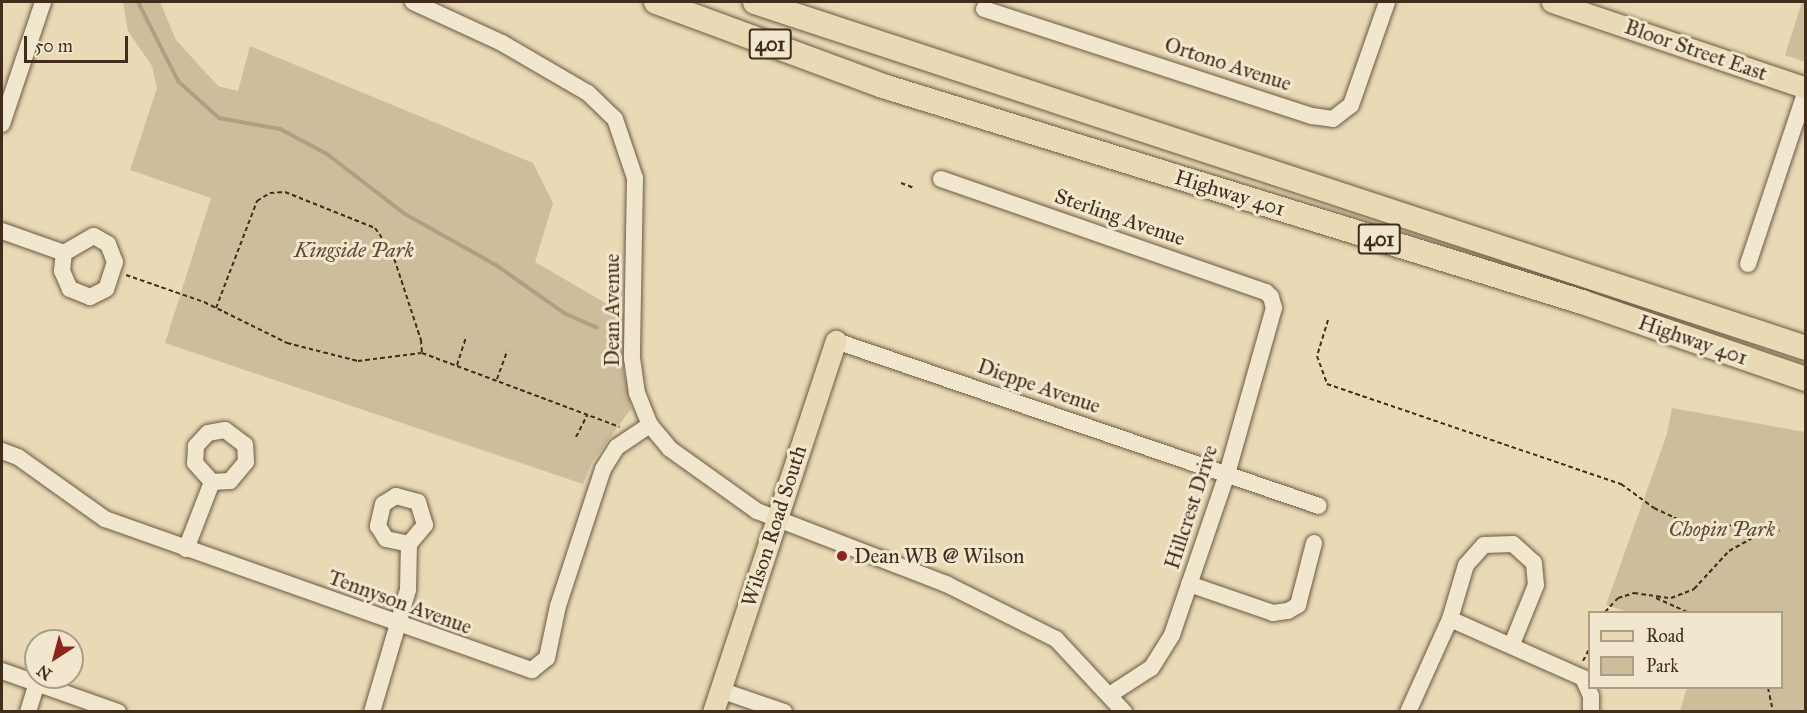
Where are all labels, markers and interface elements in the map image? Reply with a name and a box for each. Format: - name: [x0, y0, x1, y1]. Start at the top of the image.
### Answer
- street label: Bloor Street East: [1621, 14, 1771, 86]
- scale bar: [27, 24, 130, 62]
- road number: 401: [748, 27, 792, 61]
- street label: Ortono Avenue: [1161, 32, 1295, 96]
- text: 50 m: [35, 35, 73, 57]
- street label: Highway 401: [1172, 164, 1288, 222]
- street label: Sterling Avenue: [1052, 183, 1188, 251]
- road number: 401: [1356, 222, 1402, 256]
- park label: Kingside Park: [294, 237, 414, 263]
- street label: Dean Avenue: [599, 253, 625, 367]
- street label: Highway 401: [1635, 310, 1751, 370]
- street label: Dieppe Avenue: [974, 353, 1104, 419]
- street label: Wilson Road South: [736, 442, 812, 610]
- street label: Hillcrest Drive: [1159, 442, 1223, 572]
- park label: Chopin Park: [1669, 516, 1775, 542]
- place label: Dean WB @ Wilson: [854, 543, 1024, 569]
- marker: Dean WB @ Wilson: [835, 549, 849, 563]
- street label: Tennyson Avenue: [325, 564, 475, 640]
- legend: [1588, 611, 1783, 689]
- text: Road: [1646, 625, 1684, 647]
- north arrow: [24, 629, 84, 689]
- text: Park: [1646, 655, 1679, 677]
- text: N: [33, 661, 55, 684]

